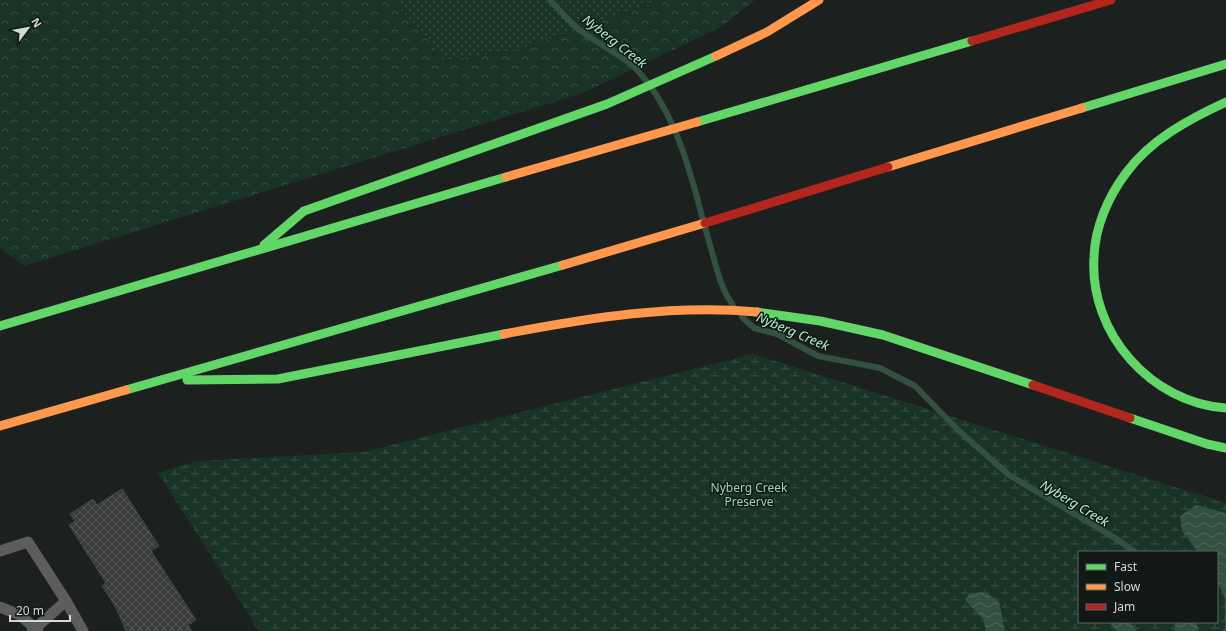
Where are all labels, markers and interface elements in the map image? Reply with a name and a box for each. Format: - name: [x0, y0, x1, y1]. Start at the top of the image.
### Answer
- north arrow: [8, 8, 48, 48]
- water label: Nyberg Creek: [579, 10, 651, 72]
- text: N: [28, 15, 46, 30]
- water label: Nyberg Creek: [754, 308, 833, 355]
- water label: Nyberg Creek: [1037, 475, 1113, 531]
- park label: Nyberg Creek Preserve: [711, 479, 788, 510]
- legend: [1078, 551, 1218, 623]
- text: Fast: [1114, 558, 1138, 575]
- text: Slow: [1114, 578, 1141, 595]
- scale bar: [10, 597, 70, 623]
- text: Jam: [1113, 598, 1135, 615]
- text: 20 m: [16, 602, 44, 619]

